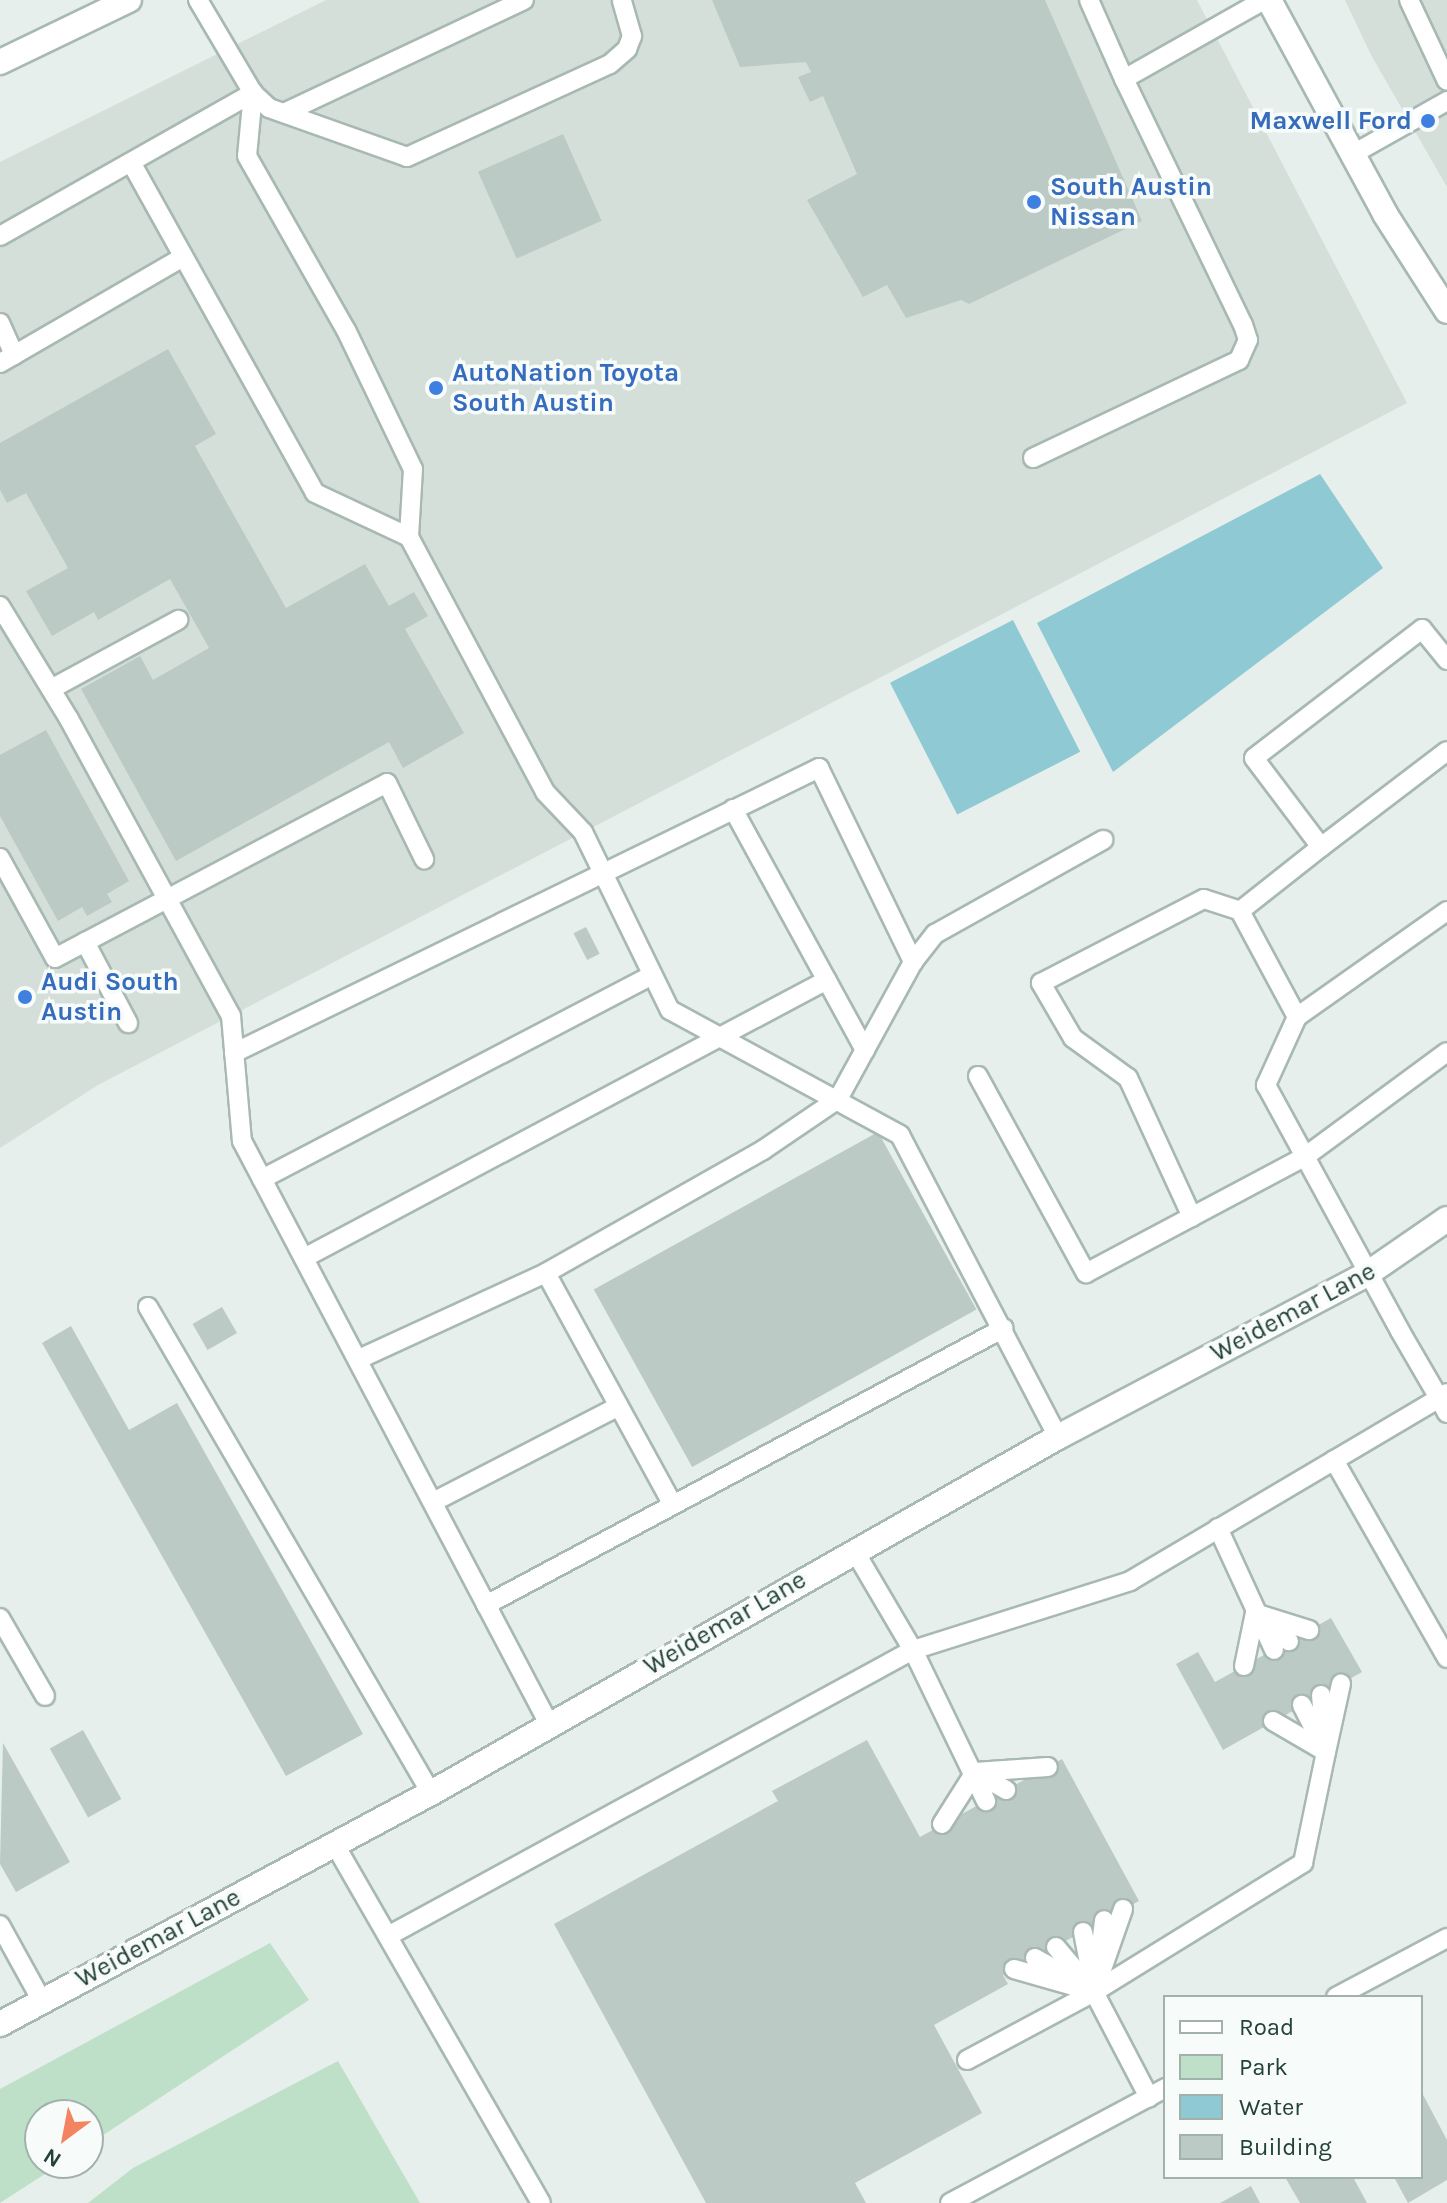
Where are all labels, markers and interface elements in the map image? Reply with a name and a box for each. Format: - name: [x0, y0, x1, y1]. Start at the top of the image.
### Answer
- place label: Maxwell Ford: [1249, 105, 1412, 137]
- marker: Maxwell Ford: [1419, 112, 1437, 130]
- place label: South Austin Nissan: [1050, 171, 1212, 232]
- marker: South Austin Nissan: [1025, 193, 1043, 211]
- place label: AutoNation Toyota South Austin: [452, 357, 679, 418]
- marker: AutoNation Toyota South Austin: [427, 379, 445, 397]
- place label: Audi South Austin: [41, 966, 179, 1028]
- marker: Audi South Austin: [16, 988, 34, 1006]
- street label: Weidemar Lane: [1205, 1256, 1381, 1368]
- street label: Weidemar Lane: [638, 1564, 812, 1682]
- street label: Weidemar Lane: [70, 1882, 246, 1994]
- legend: [1163, 1995, 1423, 2179]
- text: Road: [1239, 2013, 1294, 2041]
- text: Park: [1239, 2053, 1288, 2081]
- text: Water: [1239, 2093, 1303, 2121]
- north arrow: [24, 2099, 104, 2179]
- text: Building: [1239, 2133, 1332, 2161]
- text: N: [39, 2142, 66, 2173]

